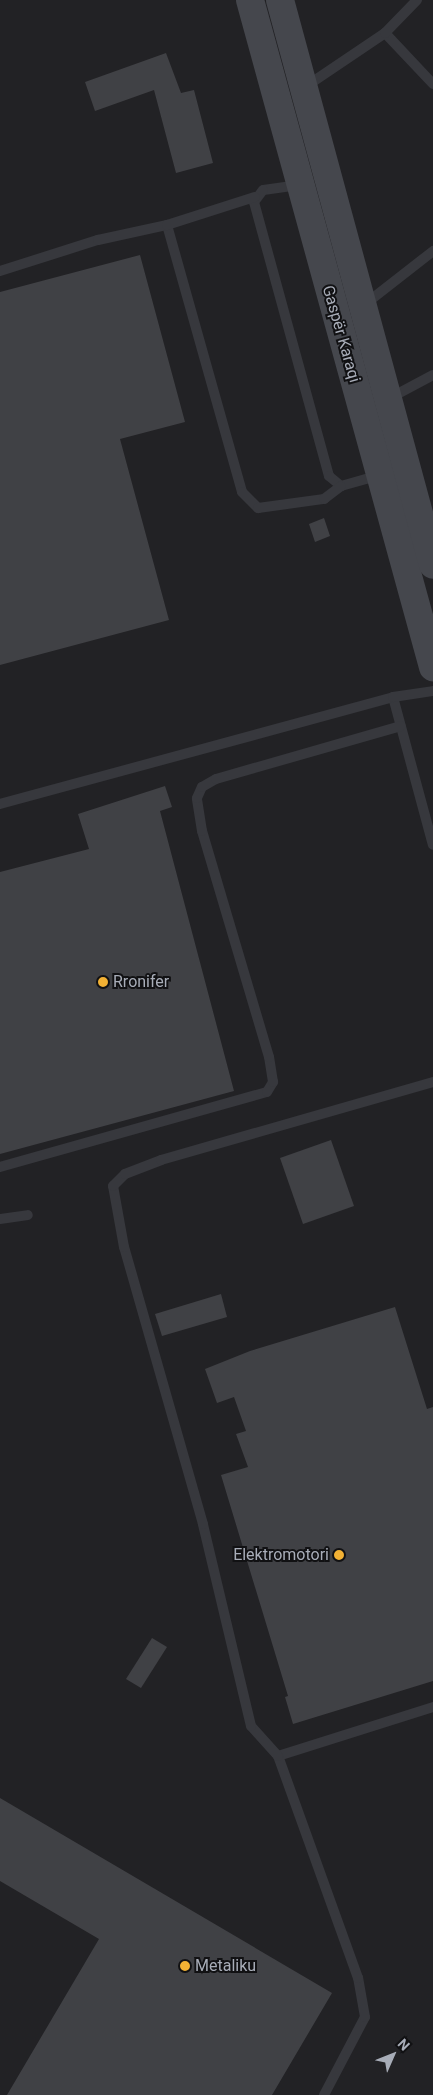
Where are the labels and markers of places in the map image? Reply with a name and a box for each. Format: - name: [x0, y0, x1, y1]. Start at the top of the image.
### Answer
- place label: Rronifer: [113, 972, 169, 992]
- marker: Rronifer: [97, 976, 109, 988]
- place label: Elektromotori: [233, 1545, 329, 1565]
- marker: Elektromotori: [333, 1549, 345, 1561]
- place label: Metaliku: [195, 1956, 256, 1976]
- marker: Metaliku: [179, 1960, 191, 1972]

